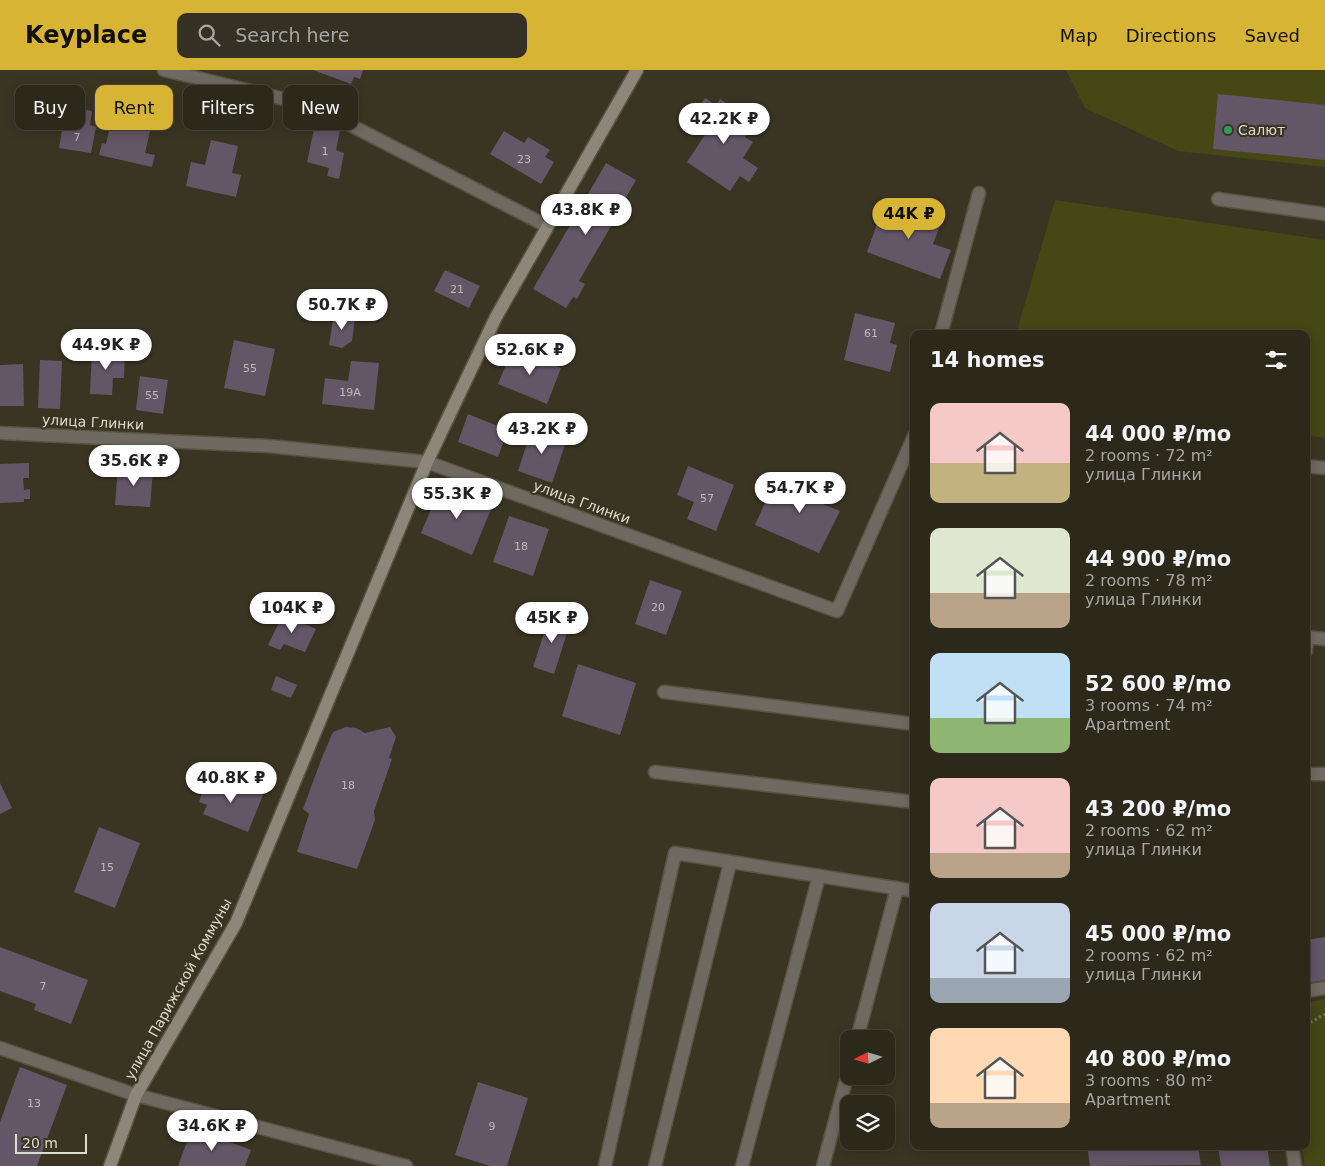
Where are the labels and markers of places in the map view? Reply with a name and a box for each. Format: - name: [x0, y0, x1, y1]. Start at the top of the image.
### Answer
- pin: 42.2K ₽: [678, 102, 770, 145]
- place label: Салют: [1238, 122, 1285, 138]
- marker: Салют: [1222, 124, 1234, 136]
- pin: 43.8K ₽: [540, 194, 632, 236]
- pin: 44K ₽: [874, 198, 944, 240]
- pin: 50.7K ₽: [296, 288, 388, 331]
- pin: 44.9K ₽: [60, 328, 152, 371]
- pin: 52.6K ₽: [484, 334, 576, 376]
- pin: 43.2K ₽: [496, 412, 588, 455]
- pin: 35.6K ₽: [88, 444, 180, 487]
- pin: 54.7K ₽: [754, 472, 846, 514]
- pin: 55.3K ₽: [411, 478, 503, 520]
- pin: 104K ₽: [251, 592, 333, 634]
- pin: 45K ₽: [517, 602, 587, 644]
- pin: 40.8K ₽: [185, 762, 277, 804]
- pin: 34.6K ₽: [166, 1110, 258, 1152]

